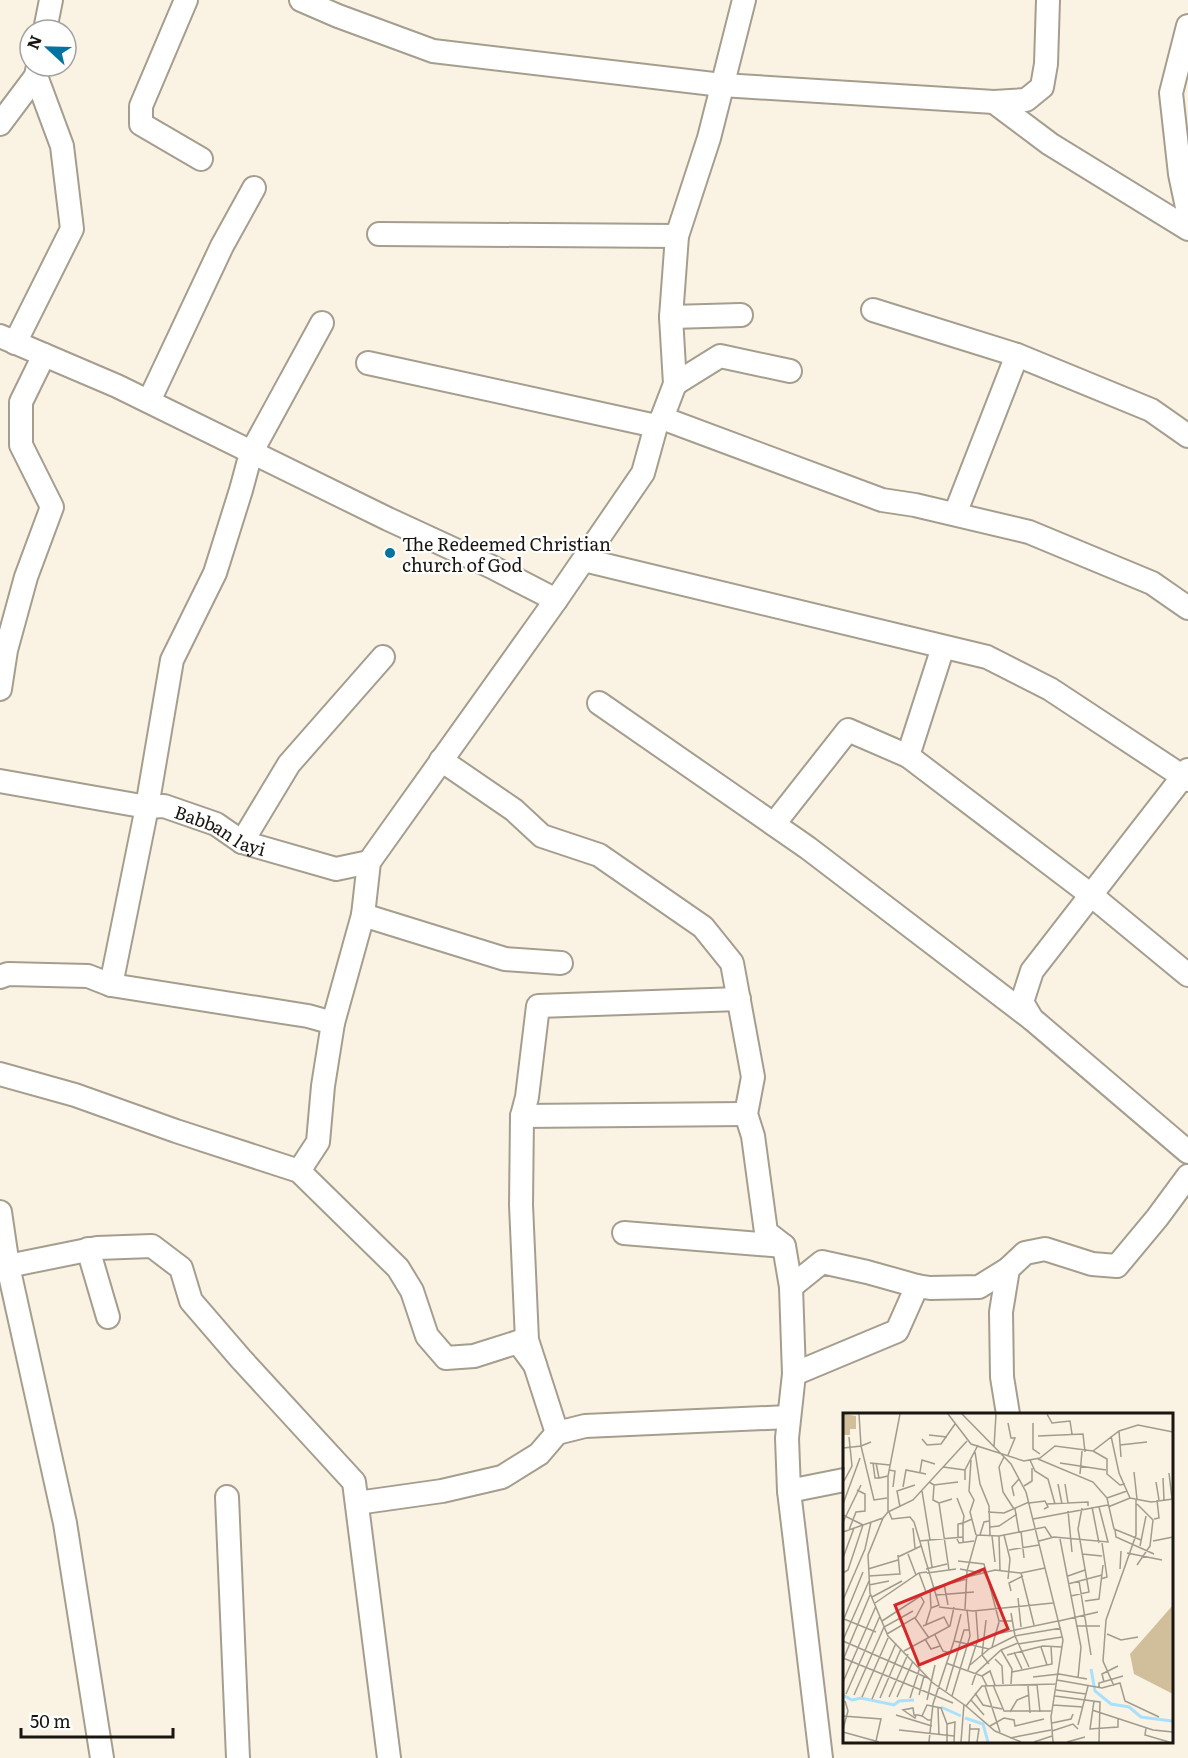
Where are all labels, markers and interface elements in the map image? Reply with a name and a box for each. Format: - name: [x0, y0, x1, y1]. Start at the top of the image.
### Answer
- north arrow: [18, 18, 78, 78]
- text: N: [20, 31, 47, 53]
- place label: The Redeemed Christian church of God: [402, 530, 611, 578]
- marker: The Redeemed Christian church of God: [383, 546, 397, 560]
- street label: Babban layi: [171, 797, 269, 862]
- inset map: [843, 1413, 1173, 1743]
- scale bar: [21, 1701, 172, 1739]
- text: 50 m: [30, 1707, 71, 1734]

